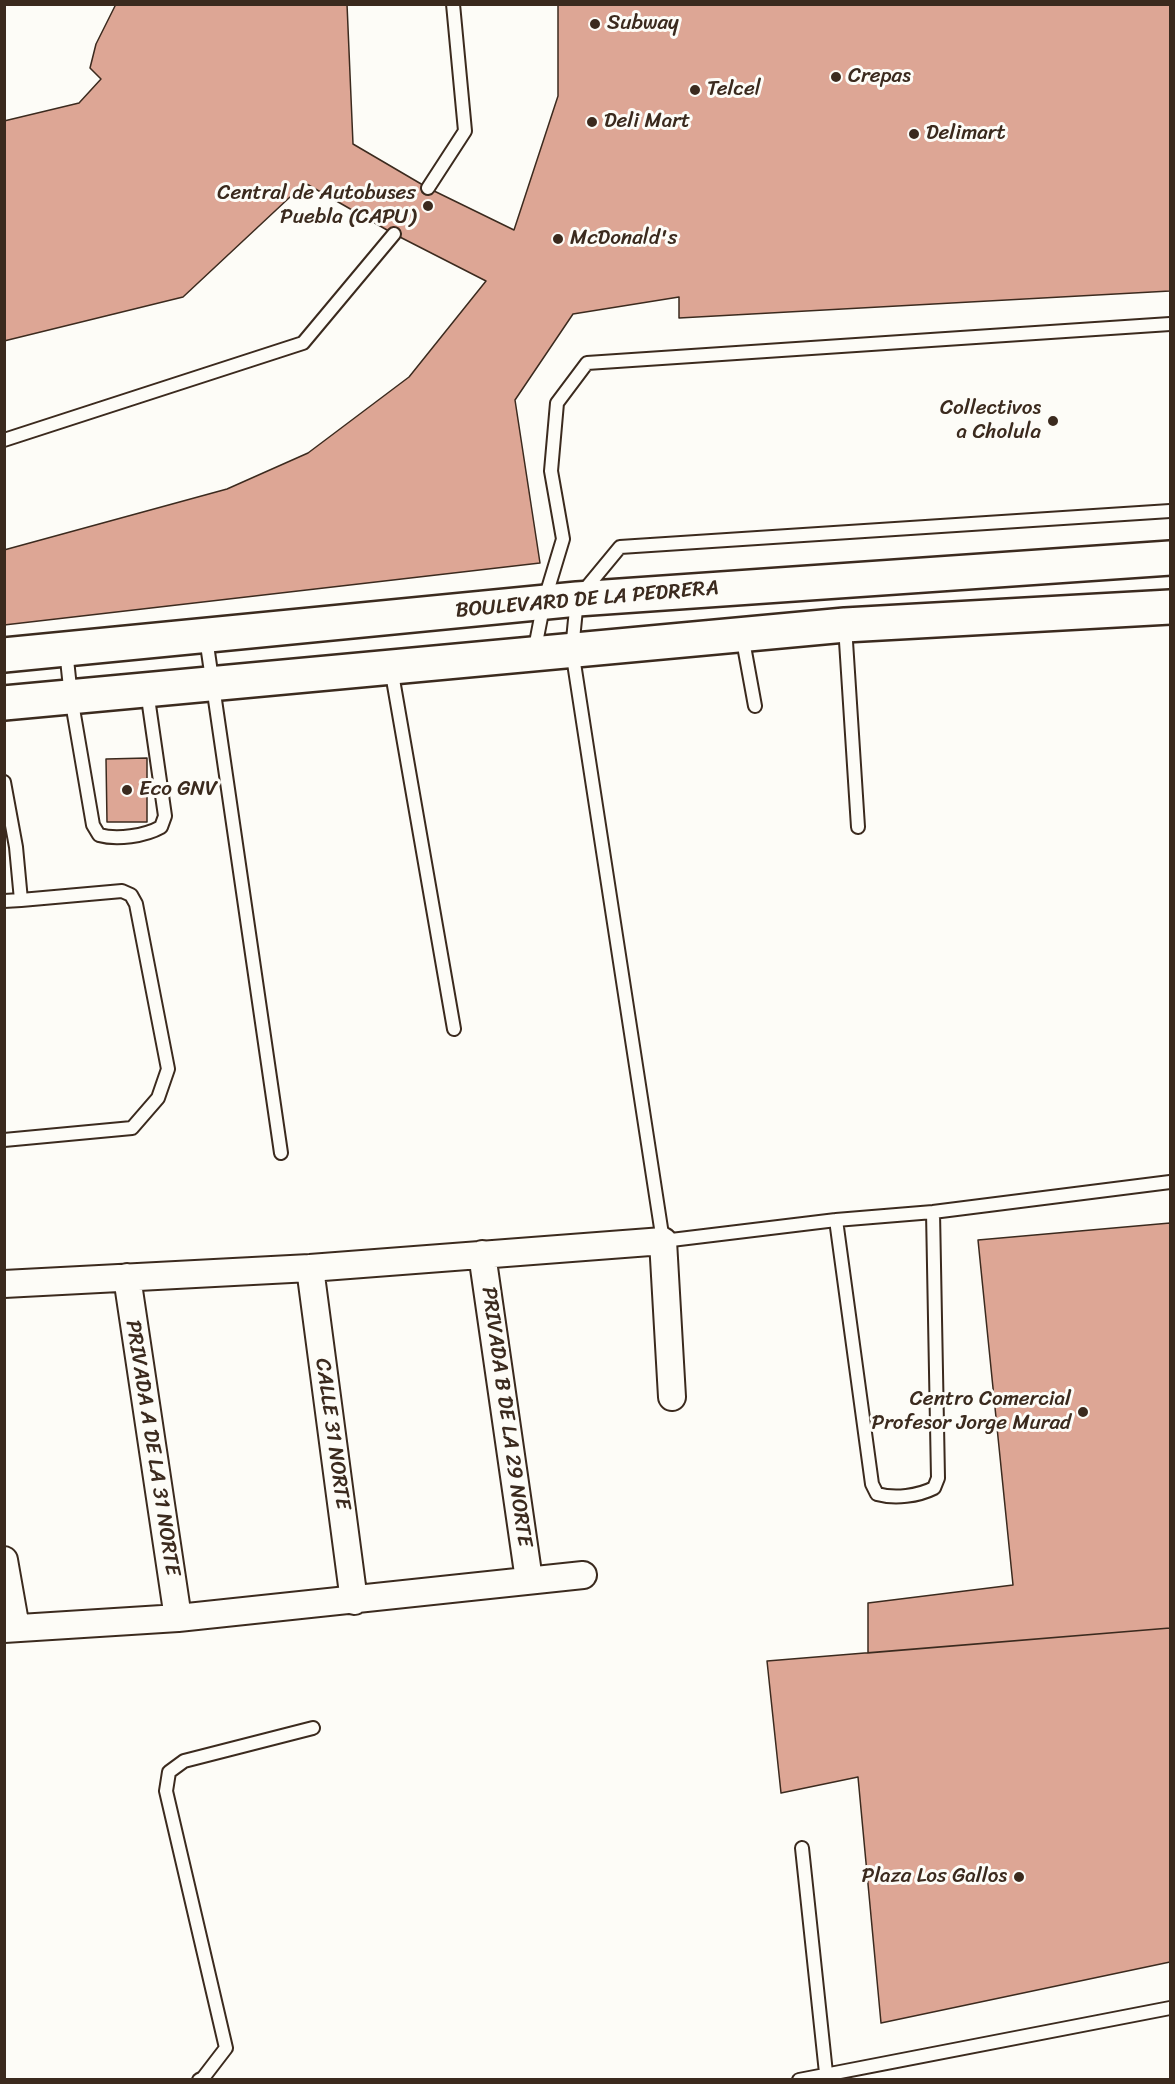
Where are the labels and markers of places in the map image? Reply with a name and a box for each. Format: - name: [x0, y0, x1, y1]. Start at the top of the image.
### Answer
- place label: Subway: [607, 11, 679, 37]
- marker: Subway: [588, 17, 602, 31]
- place label: Crepas: [848, 64, 911, 90]
- marker: Crepas: [829, 70, 843, 84]
- place label: Telcel: [707, 77, 761, 103]
- marker: Telcel: [688, 83, 702, 97]
- place label: Deli Mart: [604, 109, 690, 135]
- marker: Deli Mart: [585, 115, 599, 129]
- place label: Delimart: [926, 121, 1006, 147]
- marker: Delimart: [907, 127, 921, 141]
- place label: Central de Autobuses Puebla (CAPU): [217, 181, 416, 231]
- marker: Central de Autobuses Puebla (CAPU): [421, 199, 435, 213]
- place label: McDonald's: [570, 226, 677, 252]
- marker: McDonald's: [551, 232, 565, 246]
- place label: Collectivos a Cholula: [940, 396, 1041, 446]
- marker: Collectivos a Cholula: [1046, 414, 1060, 428]
- place label: Eco GNV: [139, 777, 218, 803]
- marker: Eco GNV: [120, 783, 134, 797]
- place label: Centro Comercial Profesor Jorge Murad: [871, 1387, 1071, 1437]
- marker: Centro Comercial Profesor Jorge Murad: [1076, 1405, 1090, 1419]
- place label: Plaza Los Gallos: [861, 1864, 1007, 1890]
- marker: Plaza Los Gallos: [1012, 1870, 1026, 1884]

